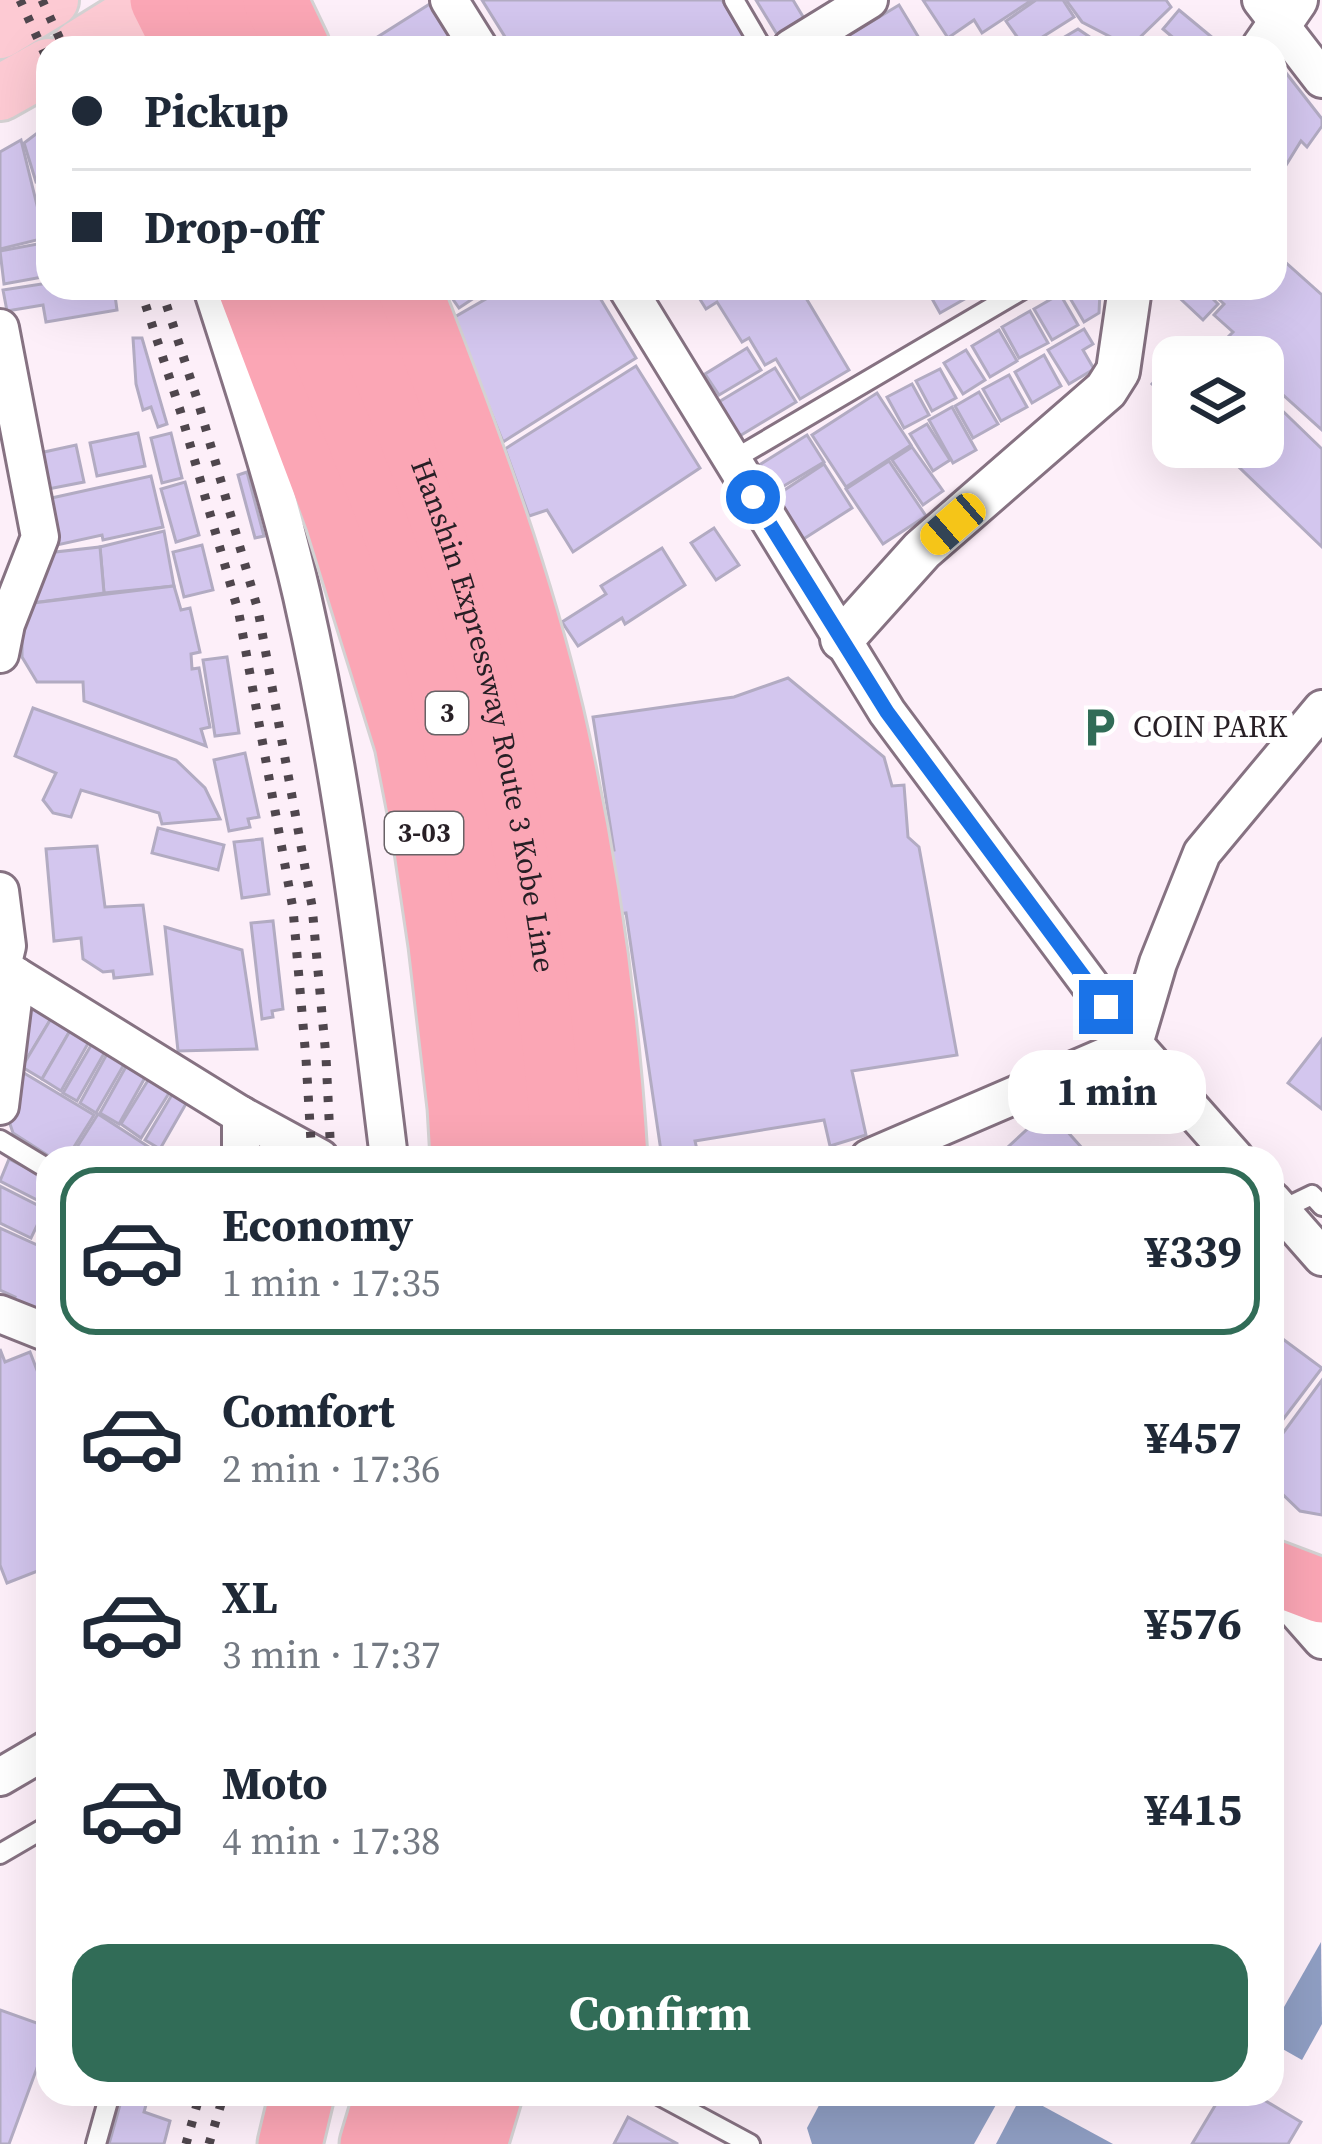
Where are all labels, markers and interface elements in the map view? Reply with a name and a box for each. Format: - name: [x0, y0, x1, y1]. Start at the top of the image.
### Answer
- text: Pickup: [144, 80, 289, 142]
- text: Drop-off: [144, 196, 320, 258]
- map controls: [1152, 336, 1284, 468]
- button: layers: [1152, 336, 1284, 468]
- street label: Hanshin Expressway Route 3 Kobe Line: [401, 453, 566, 975]
- route start: [726, 470, 780, 524]
- car: [914, 487, 992, 561]
- road number: 3: [426, 692, 468, 734]
- parking icon: COIN PARK: [1076, 704, 1122, 750]
- place label: COIN PARK: [1133, 706, 1288, 747]
- road number: 3-03: [385, 812, 463, 854]
- route end: [1079, 980, 1133, 1034]
- callout: 1 min: [1007, 1049, 1205, 1133]
- text: 1 min: [1056, 1065, 1158, 1118]
- text: Economy: [222, 1194, 413, 1256]
- icon: car: [78, 1197, 186, 1305]
- text: ¥339: [1144, 1220, 1242, 1282]
- text: 1 min · 17:35: [222, 1256, 441, 1309]
- text: Comfort: [222, 1380, 395, 1442]
- icon: car: [78, 1383, 186, 1491]
- text: ¥457: [1144, 1406, 1242, 1468]
- text: 2 min · 17:36: [222, 1442, 441, 1495]
- text: XL: [222, 1566, 278, 1628]
- icon: car: [78, 1569, 186, 1677]
- text: ¥576: [1144, 1592, 1242, 1654]
- text: 3 min · 17:37: [222, 1628, 441, 1681]
- text: Moto: [222, 1752, 328, 1814]
- icon: car: [78, 1755, 186, 1863]
- text: ¥415: [1144, 1778, 1242, 1840]
- text: 4 min · 17:38: [222, 1814, 441, 1867]
- button: Confirm: [72, 1944, 1248, 2082]

